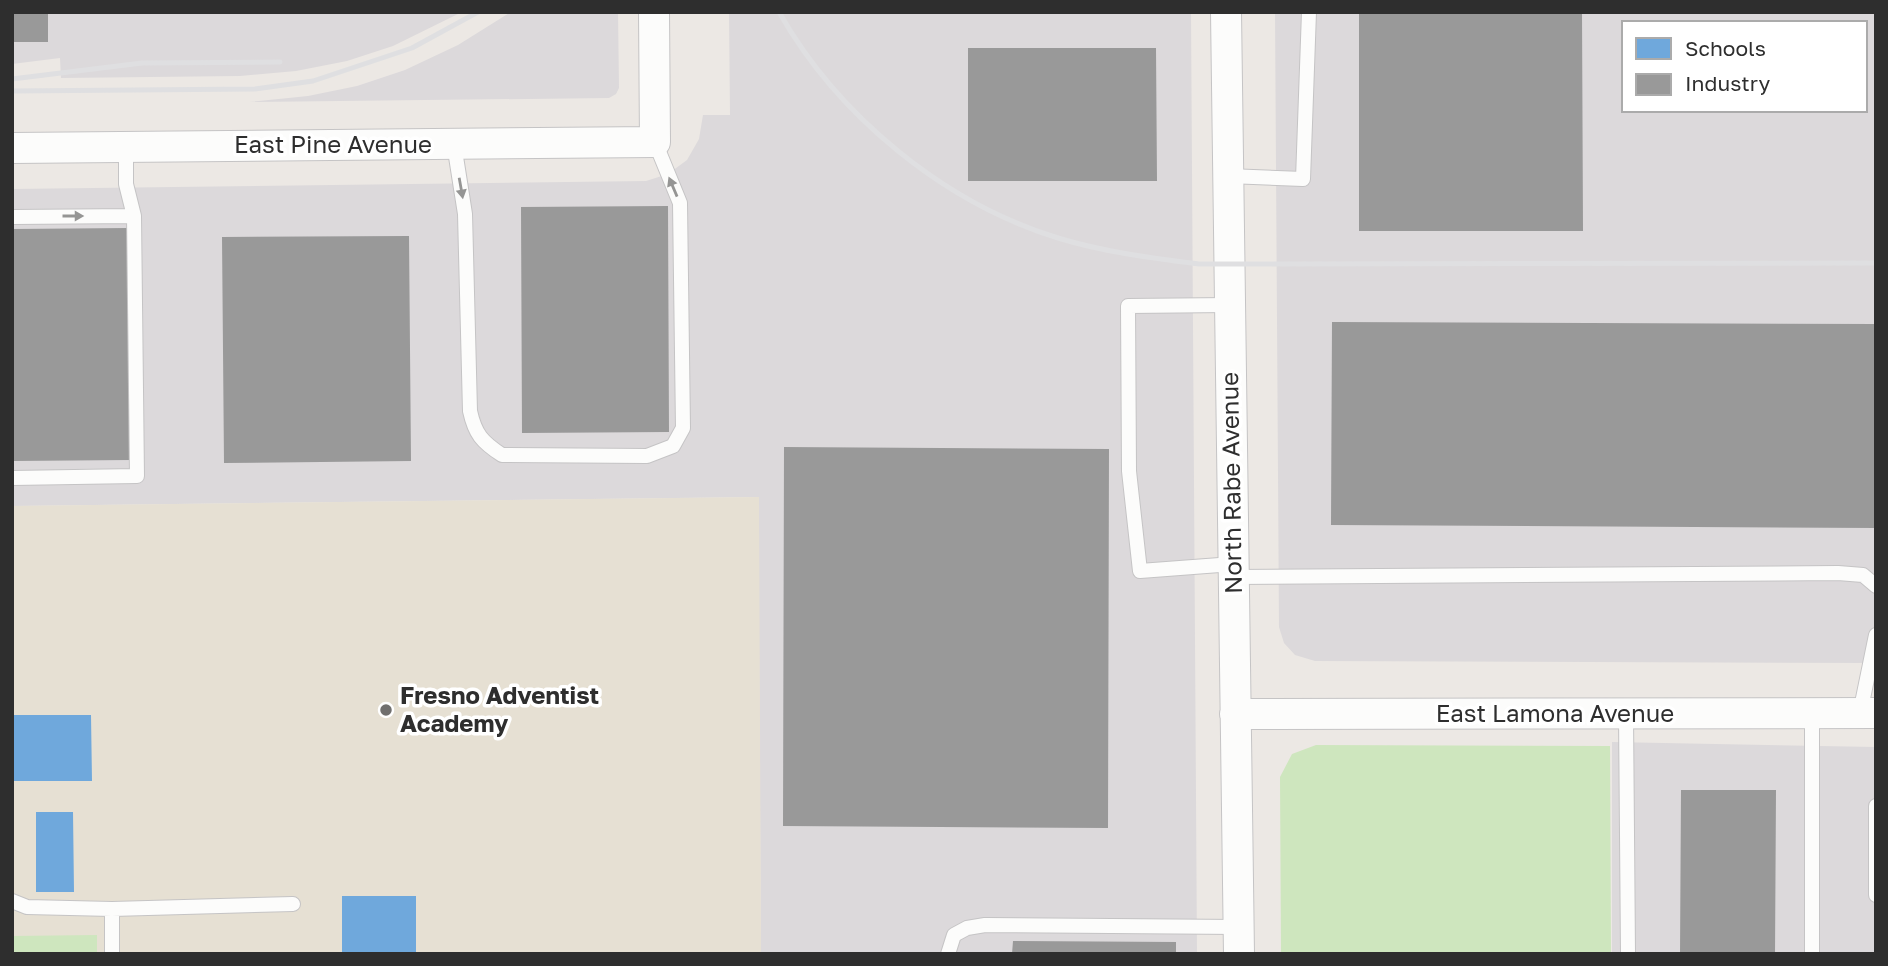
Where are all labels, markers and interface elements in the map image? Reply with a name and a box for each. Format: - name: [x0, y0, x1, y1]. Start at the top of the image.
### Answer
- legend: [1622, 21, 1867, 112]
- text: Schools: [1685, 35, 1766, 61]
- text: Industry: [1685, 70, 1770, 96]
- street label: East Pine Avenue: [234, 129, 432, 158]
- one-way arrow: [456, 177, 467, 199]
- one-way arrow: [667, 177, 679, 197]
- one-way arrow: [63, 210, 85, 222]
- street label: North Rabe Avenue: [1214, 372, 1247, 594]
- place label: Fresno Adventist Academy: [400, 680, 599, 737]
- street label: East Lamona Avenue: [1436, 698, 1674, 727]
- marker: Fresno Adventist Academy: [378, 702, 394, 718]

